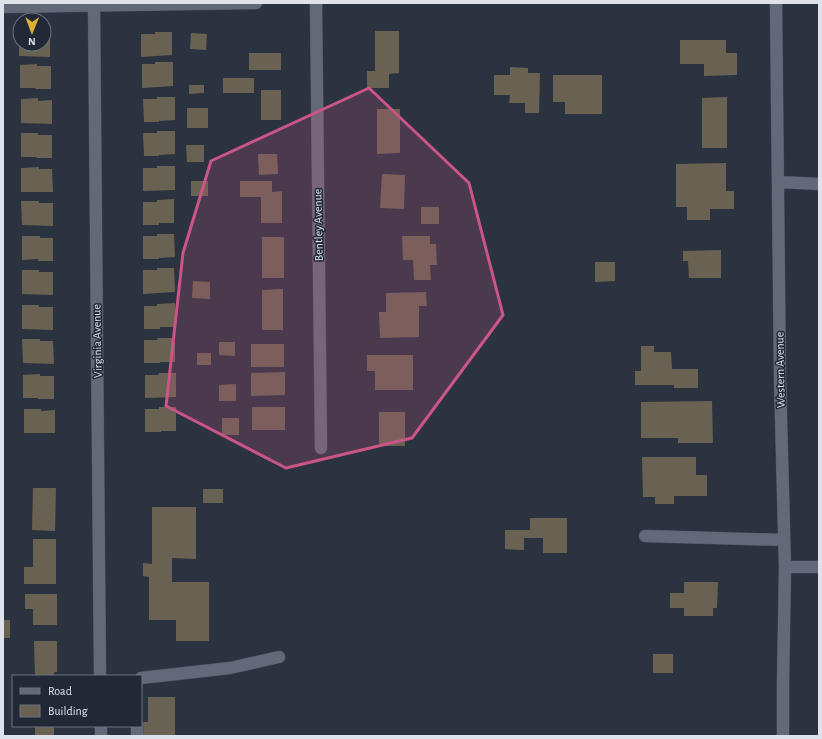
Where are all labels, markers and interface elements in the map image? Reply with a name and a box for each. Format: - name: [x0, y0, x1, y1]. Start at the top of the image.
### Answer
- north arrow: [12, 12, 52, 52]
- text: N: [28, 36, 36, 47]
- street label: Bentley Avenue: [311, 189, 326, 261]
- street label: Virginia Avenue: [90, 304, 104, 378]
- street label: Western Avenue: [773, 332, 787, 408]
- legend: [12, 675, 142, 727]
- text: Road: [48, 685, 72, 697]
- text: Building: [48, 705, 88, 717]

